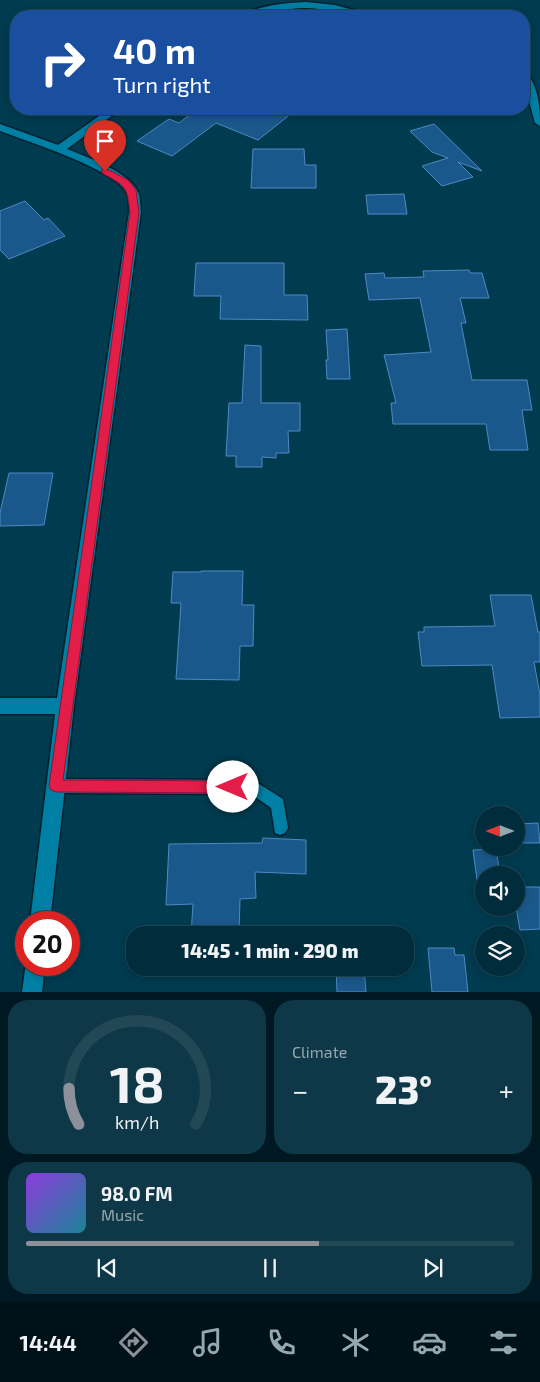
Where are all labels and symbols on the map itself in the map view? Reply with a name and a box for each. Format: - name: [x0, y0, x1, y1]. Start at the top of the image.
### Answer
- pin: [84, 120, 126, 171]
- position arrow: [206, 760, 258, 812]
- north arrow: [475, 806, 525, 856]
- speed limit sign: 20: [15, 911, 80, 976]

